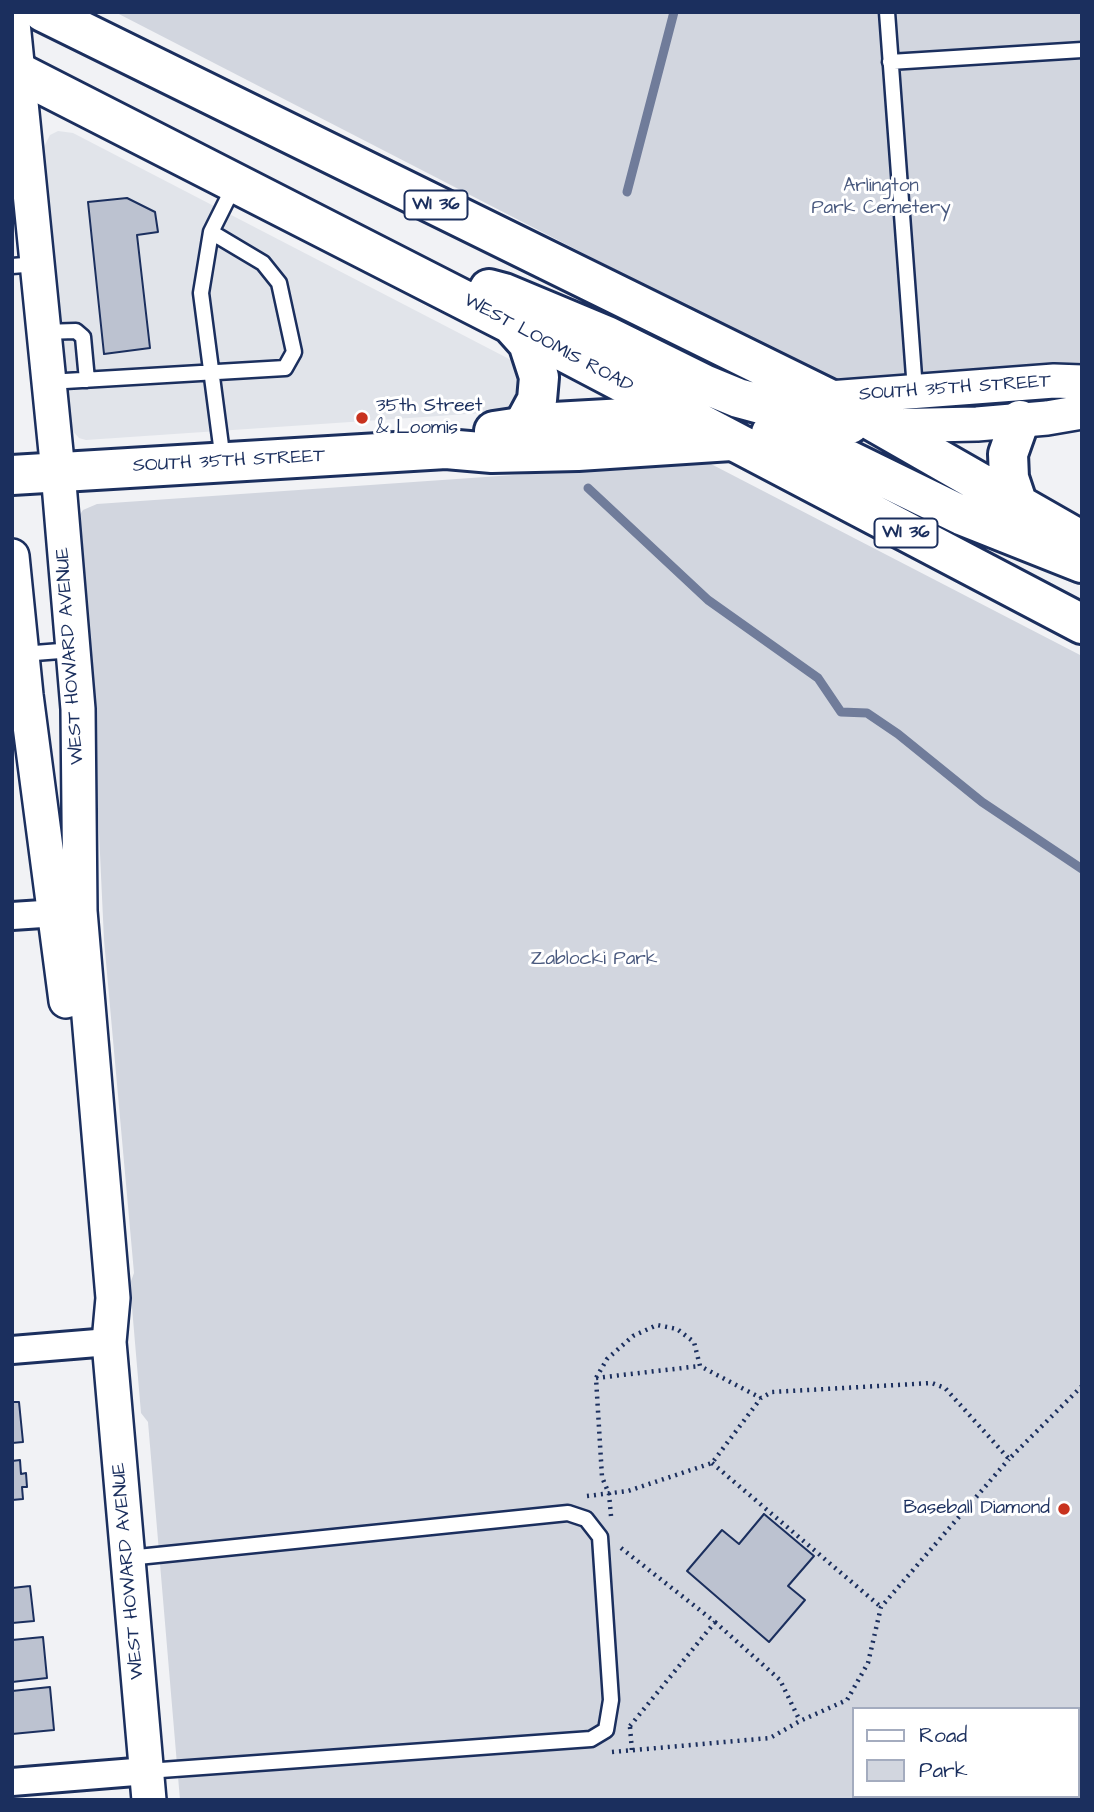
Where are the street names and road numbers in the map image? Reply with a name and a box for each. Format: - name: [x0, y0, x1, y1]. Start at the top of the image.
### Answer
- road number: WI 36: [404, 190, 467, 220]
- street label: WEST LOOMIS ROAD: [459, 290, 637, 398]
- street label: SOUTH 35TH STREET: [858, 371, 1052, 407]
- street label: SOUTH 35TH STREET: [132, 446, 326, 478]
- road number: WI 36: [874, 518, 937, 548]
- street label: WEST HOWARD AVENUE: [52, 547, 90, 765]
- street label: WEST HOWARD AVENUE: [108, 1462, 150, 1680]

